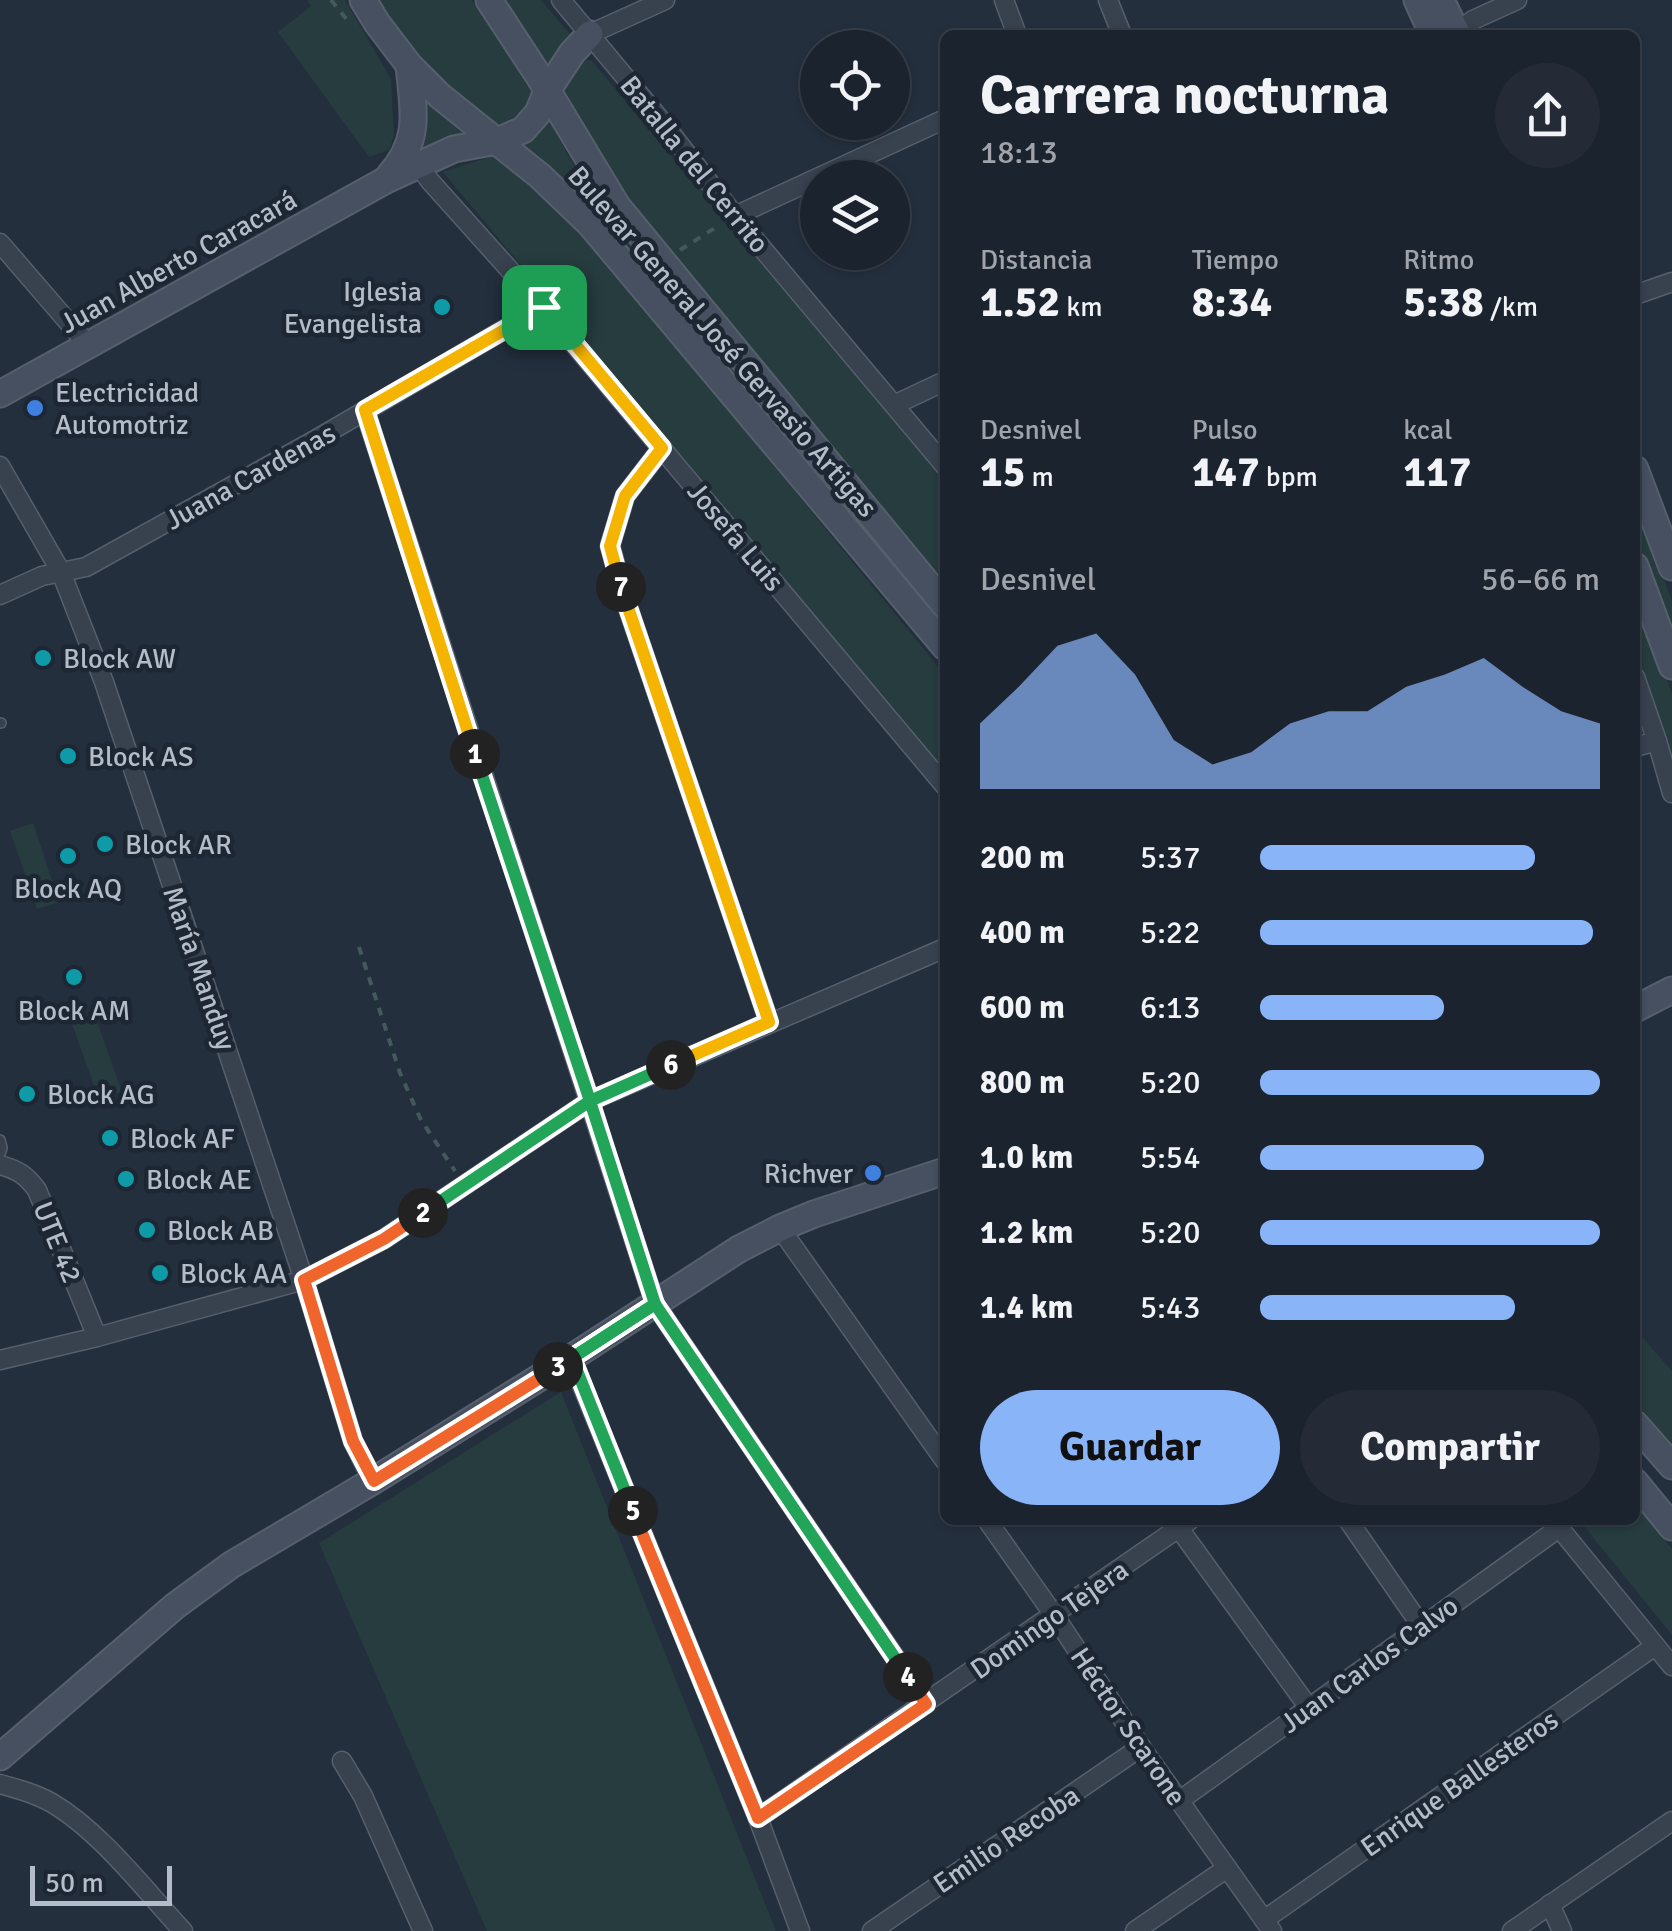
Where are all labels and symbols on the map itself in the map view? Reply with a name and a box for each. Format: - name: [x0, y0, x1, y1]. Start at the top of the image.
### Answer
- street label: Batalla del Cerrito: [612, 69, 776, 260]
- street label: Bulevar General José Gervasio Artigas: [560, 159, 884, 524]
- street label: Juan Alberto Caracará: [54, 183, 303, 341]
- pin: [502, 265, 587, 350]
- place label: Iglesia Evangelista: [284, 275, 422, 341]
- marker: Iglesia Evangelista: [431, 296, 453, 318]
- place label: Electricidad Automotriz: [55, 376, 199, 442]
- marker: Electricidad Automotriz: [24, 397, 46, 419]
- street label: Juana Cardenas: [159, 416, 341, 538]
- street label: Josefa Luis: [680, 475, 791, 598]
- pin: 7: [596, 562, 646, 612]
- place label: Block AW: [63, 642, 176, 676]
- marker: Block AW: [32, 647, 54, 669]
- pin: 1: [450, 729, 500, 779]
- place label: Block AS: [88, 740, 194, 774]
- marker: Block AS: [57, 745, 79, 767]
- place label: Block AR: [125, 828, 232, 862]
- marker: Block AR: [94, 833, 116, 855]
- marker: Block AQ: [57, 845, 79, 867]
- place label: Block AQ: [14, 872, 122, 906]
- street label: María Manduy: [155, 882, 243, 1055]
- marker: Block AM: [63, 966, 85, 988]
- place label: Block AM: [18, 994, 130, 1028]
- pin: 6: [646, 1040, 696, 1090]
- place label: Block AG: [47, 1078, 155, 1112]
- marker: Block AG: [16, 1083, 38, 1105]
- place label: Block AF: [130, 1122, 235, 1156]
- marker: Block AF: [99, 1127, 121, 1149]
- place label: Richver: [764, 1157, 854, 1191]
- marker: Richver: [862, 1162, 884, 1184]
- place label: Block AE: [146, 1163, 252, 1197]
- marker: Block AE: [115, 1168, 137, 1190]
- pin: 2: [398, 1188, 448, 1238]
- street label: UTE 42: [25, 1197, 89, 1288]
- place label: Block AB: [167, 1214, 274, 1248]
- marker: Block AB: [136, 1219, 158, 1241]
- place label: Block AA: [180, 1257, 287, 1291]
- marker: Block AA: [149, 1262, 171, 1284]
- pin: 3: [533, 1342, 583, 1392]
- pin: 5: [608, 1486, 658, 1536]
- street label: Domingo Tejera: [964, 1553, 1135, 1687]
- street label: Juan Carlos Calvo: [1274, 1589, 1465, 1741]
- street label: Héctor Scarone: [1063, 1641, 1194, 1812]
- pin: 4: [883, 1652, 933, 1702]
- street label: Enrique Ballesteros: [1354, 1703, 1565, 1865]
- street label: Emilio Recoba: [927, 1778, 1086, 1901]
- scale bar: [30, 1861, 172, 1906]

